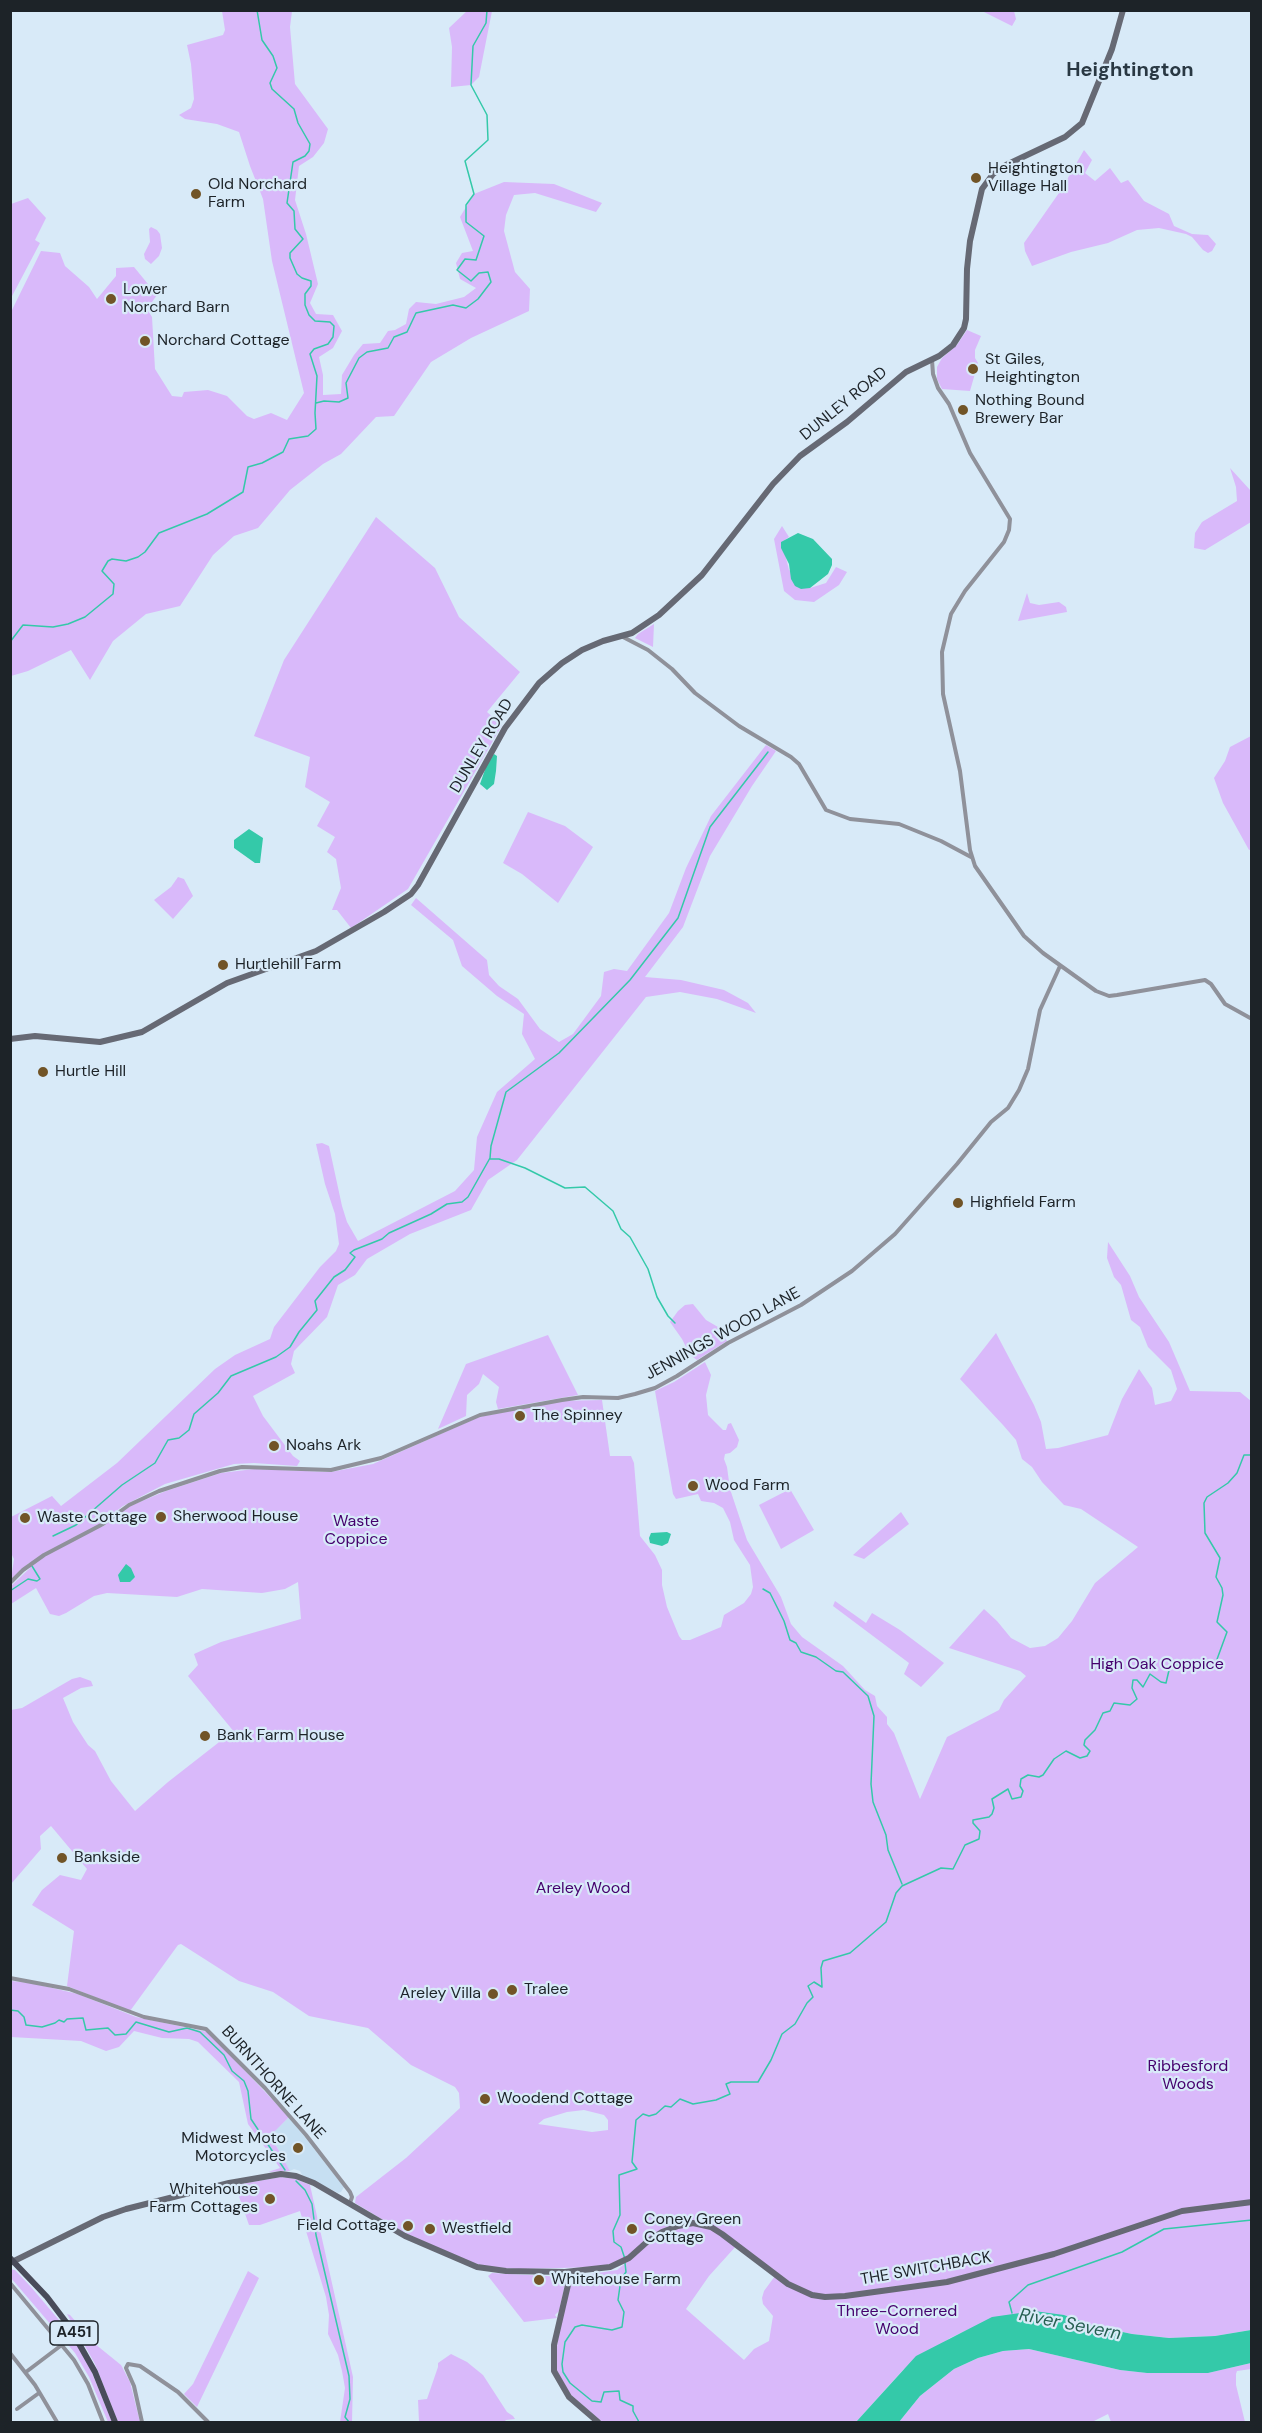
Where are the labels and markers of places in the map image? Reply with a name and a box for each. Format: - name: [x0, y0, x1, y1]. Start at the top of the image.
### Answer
- place label: Heightington Village Hall: [988, 159, 1083, 197]
- marker: Heightington Village Hall: [969, 171, 983, 185]
- place label: Old Norchard Farm: [208, 175, 307, 213]
- marker: Old Norchard Farm: [189, 187, 203, 201]
- place label: Lower Norchard Barn: [123, 280, 230, 318]
- marker: Lower Norchard Barn: [104, 292, 118, 306]
- place label: Norchard Cottage: [157, 331, 290, 351]
- marker: Norchard Cottage: [138, 334, 152, 348]
- place label: St Giles, Heightington: [985, 350, 1080, 388]
- marker: St Giles, Heightington: [966, 362, 980, 376]
- place label: Nothing Bound Brewery Bar: [975, 391, 1084, 429]
- marker: Nothing Bound Brewery Bar: [956, 403, 970, 417]
- place label: Hurtlehill Farm: [235, 955, 341, 975]
- marker: Hurtlehill Farm: [216, 958, 230, 972]
- place label: Hurtle Hill: [55, 1062, 126, 1082]
- marker: Hurtle Hill: [36, 1065, 50, 1079]
- place label: Highfield Farm: [970, 1193, 1076, 1213]
- marker: Highfield Farm: [951, 1196, 965, 1210]
- place label: The Spinney: [532, 1406, 623, 1426]
- marker: The Spinney: [513, 1409, 527, 1423]
- place label: Noahs Ark: [286, 1436, 361, 1456]
- marker: Noahs Ark: [267, 1439, 281, 1453]
- place label: Wood Farm: [705, 1476, 790, 1496]
- marker: Wood Farm: [686, 1479, 700, 1493]
- place label: Sherwood House: [173, 1507, 298, 1527]
- place label: Waste Cottage: [37, 1508, 147, 1528]
- marker: Sherwood House: [154, 1510, 168, 1524]
- marker: Waste Cottage: [18, 1511, 32, 1525]
- place label: Bank Farm House: [217, 1726, 345, 1746]
- marker: Bank Farm House: [198, 1729, 212, 1743]
- place label: Bankside: [74, 1848, 140, 1868]
- marker: Bankside: [55, 1851, 69, 1865]
- place label: Tralee: [524, 1980, 568, 2000]
- marker: Tralee: [505, 1983, 519, 1997]
- place label: Areley Villa: [400, 1984, 481, 2004]
- marker: Areley Villa: [486, 1987, 500, 2001]
- place label: Woodend Cottage: [497, 2089, 633, 2109]
- marker: Woodend Cottage: [478, 2092, 492, 2106]
- place label: Midwest Moto Motorcycles: [181, 2129, 286, 2167]
- marker: Midwest Moto Motorcycles: [291, 2141, 305, 2155]
- place label: Whitehouse Farm Cottages: [149, 2180, 258, 2218]
- marker: Whitehouse Farm Cottages: [263, 2192, 277, 2206]
- place label: Coney Green Cottage: [644, 2210, 741, 2248]
- place label: Field Cottage: [297, 2216, 396, 2236]
- marker: Field Cottage: [401, 2219, 415, 2233]
- place label: Westfield: [442, 2219, 511, 2239]
- marker: Westfield: [423, 2222, 437, 2236]
- marker: Coney Green Cottage: [625, 2222, 639, 2236]
- place label: Whitehouse Farm: [551, 2270, 681, 2290]
- marker: Whitehouse Farm: [532, 2273, 546, 2287]

